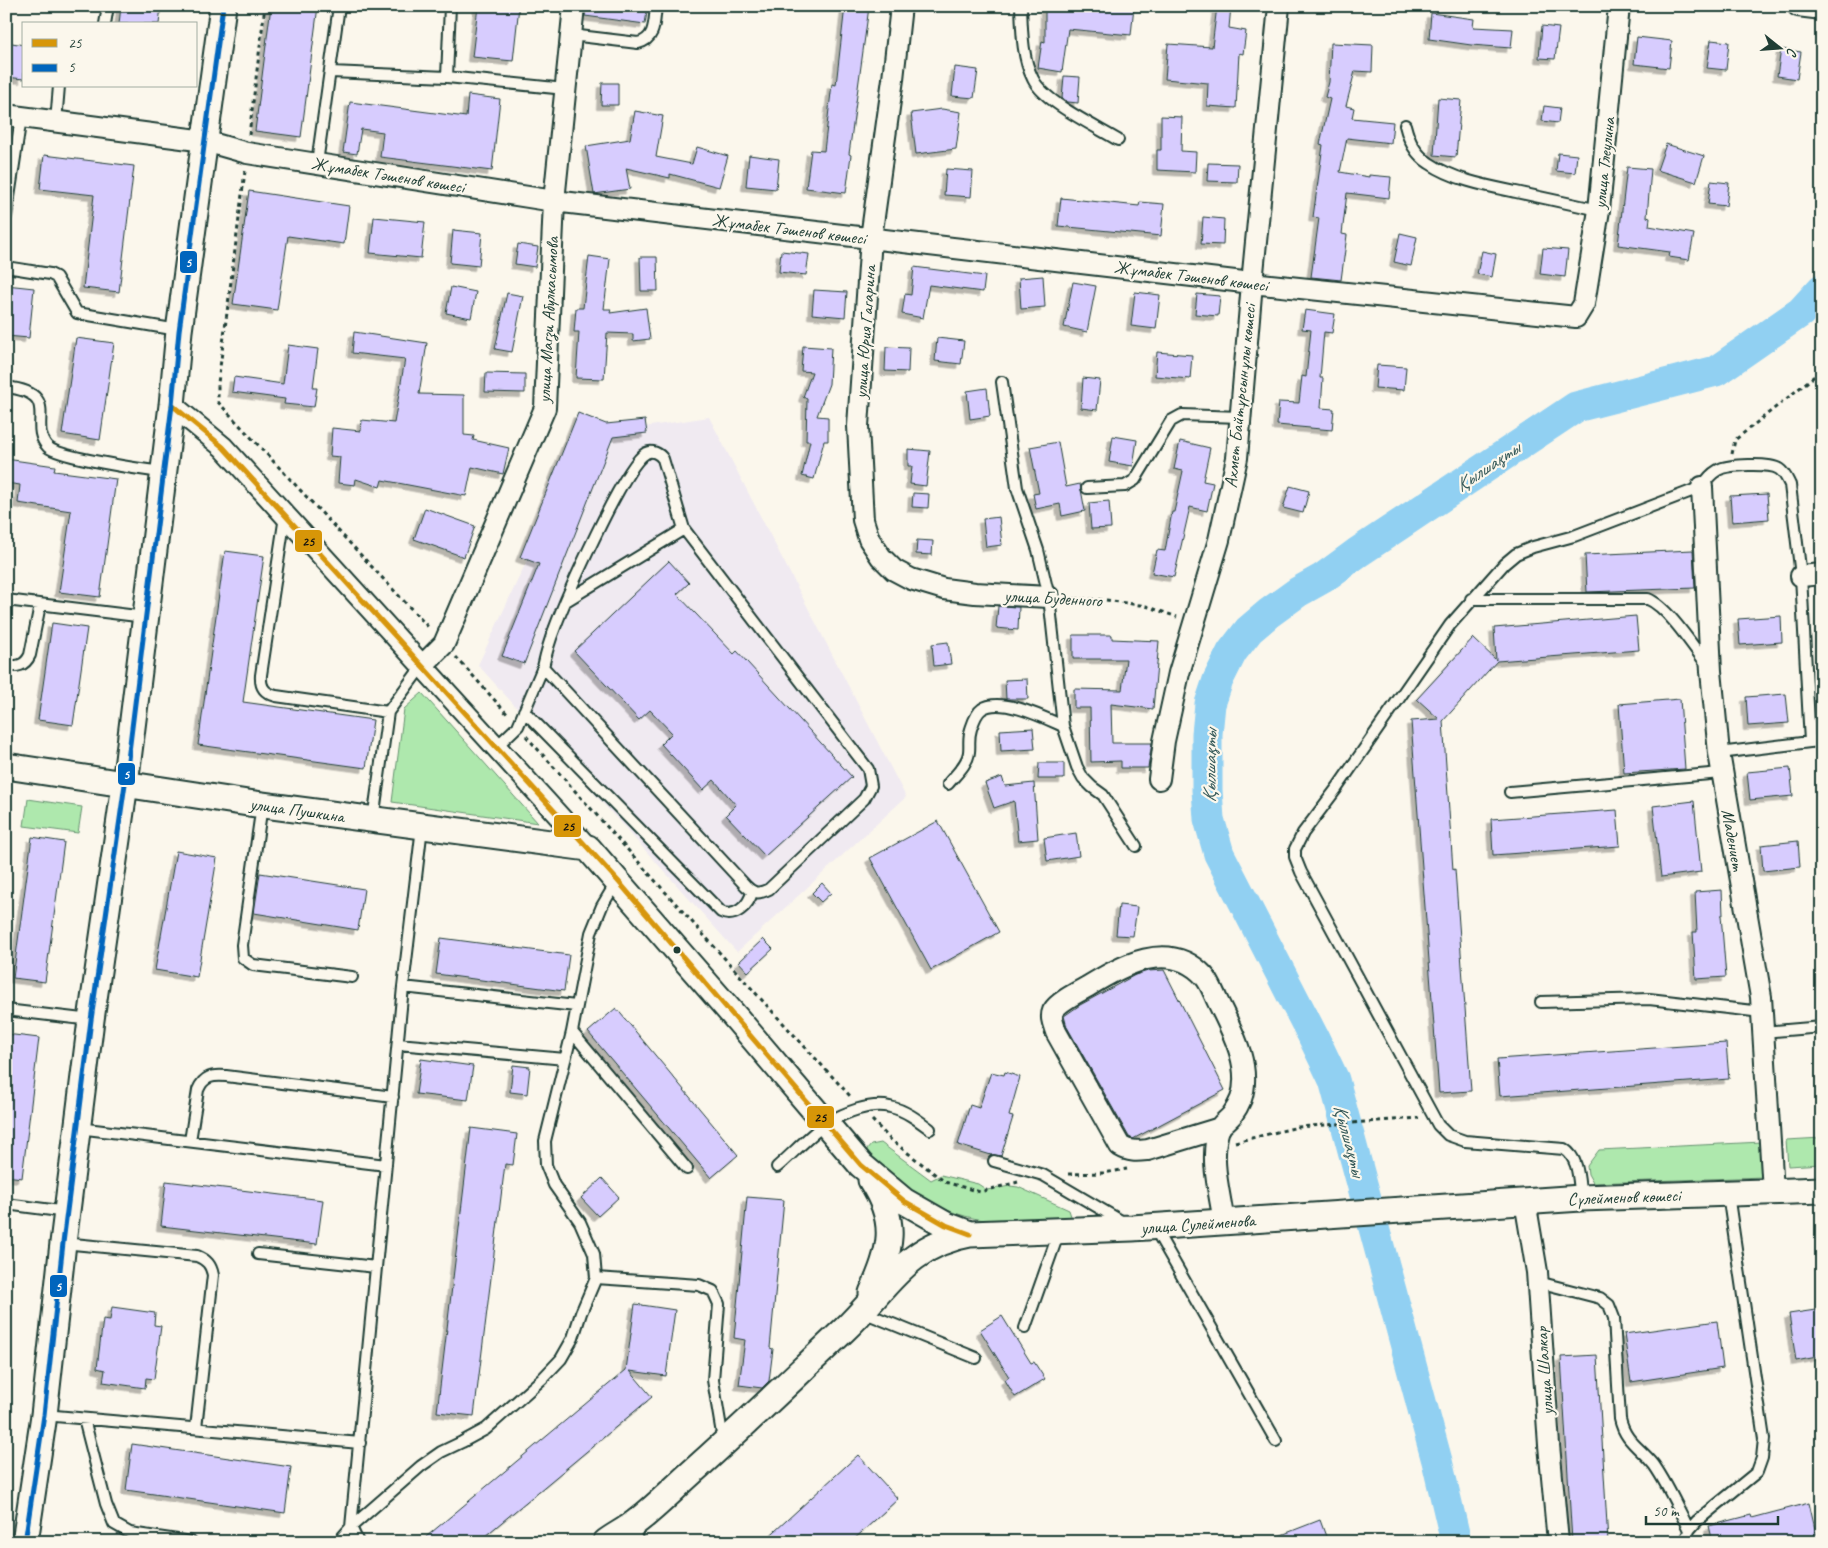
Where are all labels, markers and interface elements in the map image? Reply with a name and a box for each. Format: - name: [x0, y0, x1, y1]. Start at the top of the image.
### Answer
- legend: [22, 22, 198, 88]
- north arrow: [1756, 22, 1806, 72]
- text: 25: [68, 34, 83, 53]
- text: С: [1782, 46, 1801, 59]
- text: 5: [68, 58, 76, 77]
- street label: улица Тлеулина: [1588, 115, 1620, 211]
- street label: Жұмабек Тәшенов көшесі: [310, 152, 469, 198]
- street label: Жұмабек Тәшенов көшесі: [711, 209, 870, 250]
- street label: улица Магзи Абулкасымова: [533, 235, 564, 405]
- line badge: 5: [179, 250, 198, 274]
- text: 5: [185, 254, 193, 271]
- street label: Жұмабек Тәшенов көшесі: [1113, 256, 1272, 297]
- street label: улица Юрия Гагарина: [849, 263, 881, 400]
- street label: Ахмет Байтұрсынұлы көшесі: [1219, 300, 1261, 489]
- water label: Қылшақты: [1451, 435, 1527, 497]
- line badge: 25: [294, 529, 323, 553]
- text: 25: [302, 533, 316, 550]
- street label: улица Буденного: [1002, 584, 1104, 612]
- water label: Қылшақты: [1197, 726, 1223, 803]
- line badge: 5: [117, 762, 136, 786]
- text: 5: [123, 766, 131, 783]
- street label: улица Пушкина: [247, 792, 347, 828]
- street label: Мадениет: [1717, 807, 1749, 874]
- line badge: 25: [553, 814, 582, 838]
- text: 25: [562, 818, 576, 835]
- unlabelled marker: [672, 945, 682, 955]
- water label: Қылшақты: [1328, 1102, 1371, 1181]
- line badge: 25: [806, 1105, 835, 1129]
- text: 25: [814, 1109, 828, 1126]
- street label: Сүлейменов көшесі: [1567, 1184, 1683, 1210]
- street label: улица Сулейменова: [1139, 1209, 1257, 1239]
- line badge: 5: [49, 1274, 68, 1298]
- text: 5: [55, 1278, 63, 1295]
- street label: улица Шалкар: [1530, 1325, 1558, 1417]
- scale bar: [1646, 1493, 1778, 1525]
- text: 50 m: [1653, 1502, 1680, 1521]

